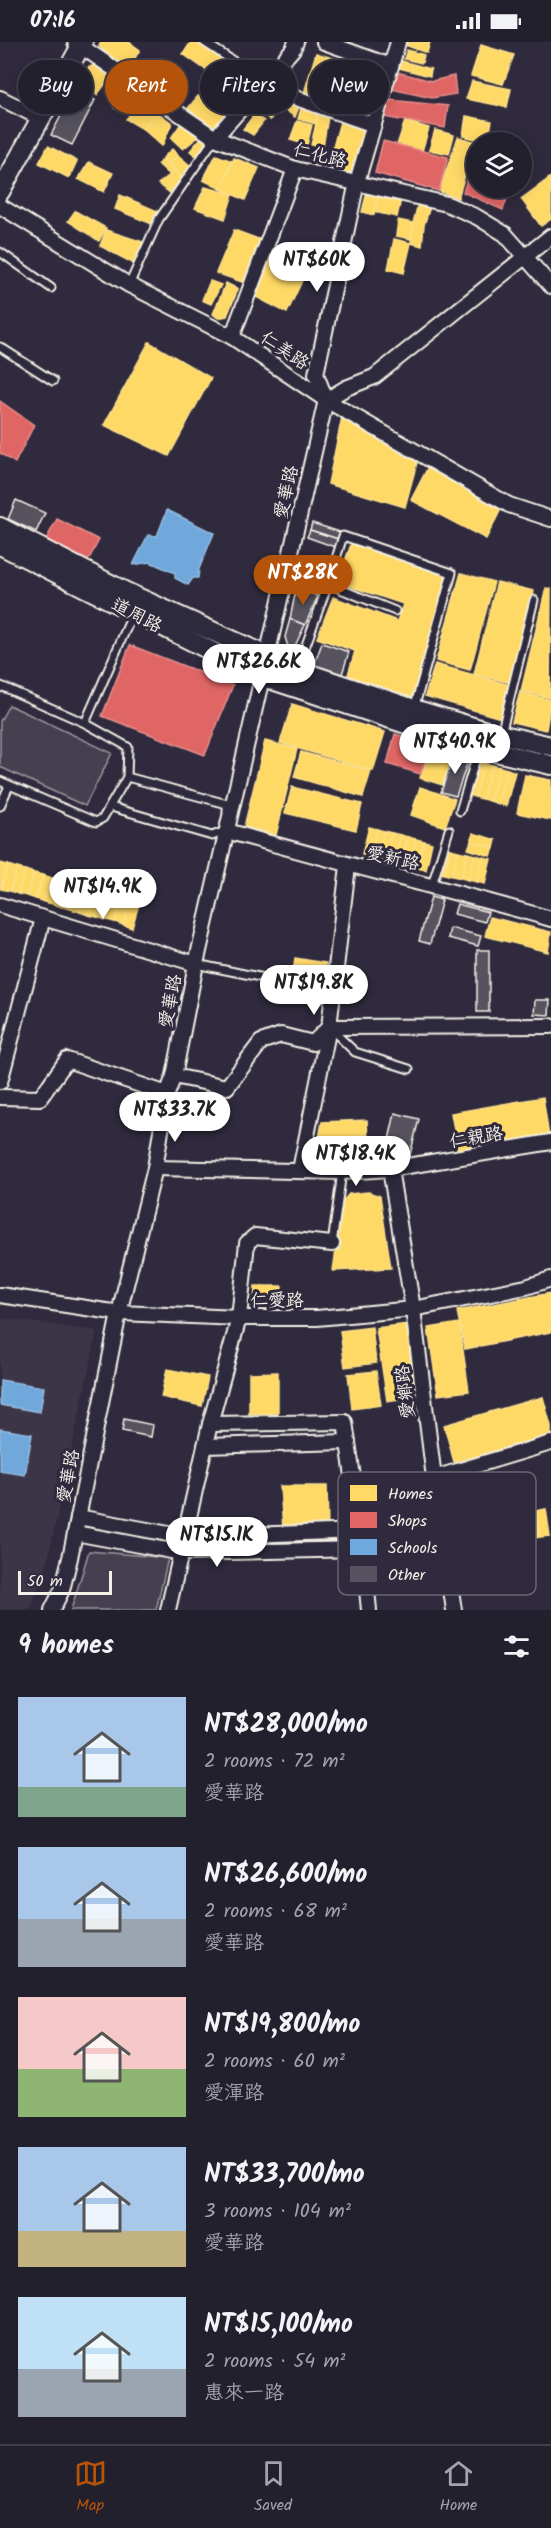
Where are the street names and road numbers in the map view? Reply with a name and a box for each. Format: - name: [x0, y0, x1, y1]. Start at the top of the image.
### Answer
- street label: 仁化路: [290, 136, 349, 177]
- street label: 仁美路: [254, 324, 315, 378]
- street label: 愛華路: [267, 463, 308, 522]
- street label: 道周路: [106, 591, 167, 642]
- street label: 愛新路: [363, 839, 422, 880]
- street label: 愛華路: [152, 972, 191, 1031]
- street label: 仁親路: [447, 1120, 505, 1157]
- street label: 仁愛路: [250, 1287, 304, 1316]
- street label: 愛鄉路: [389, 1363, 424, 1420]
- street label: 愛華路: [50, 1447, 89, 1506]

